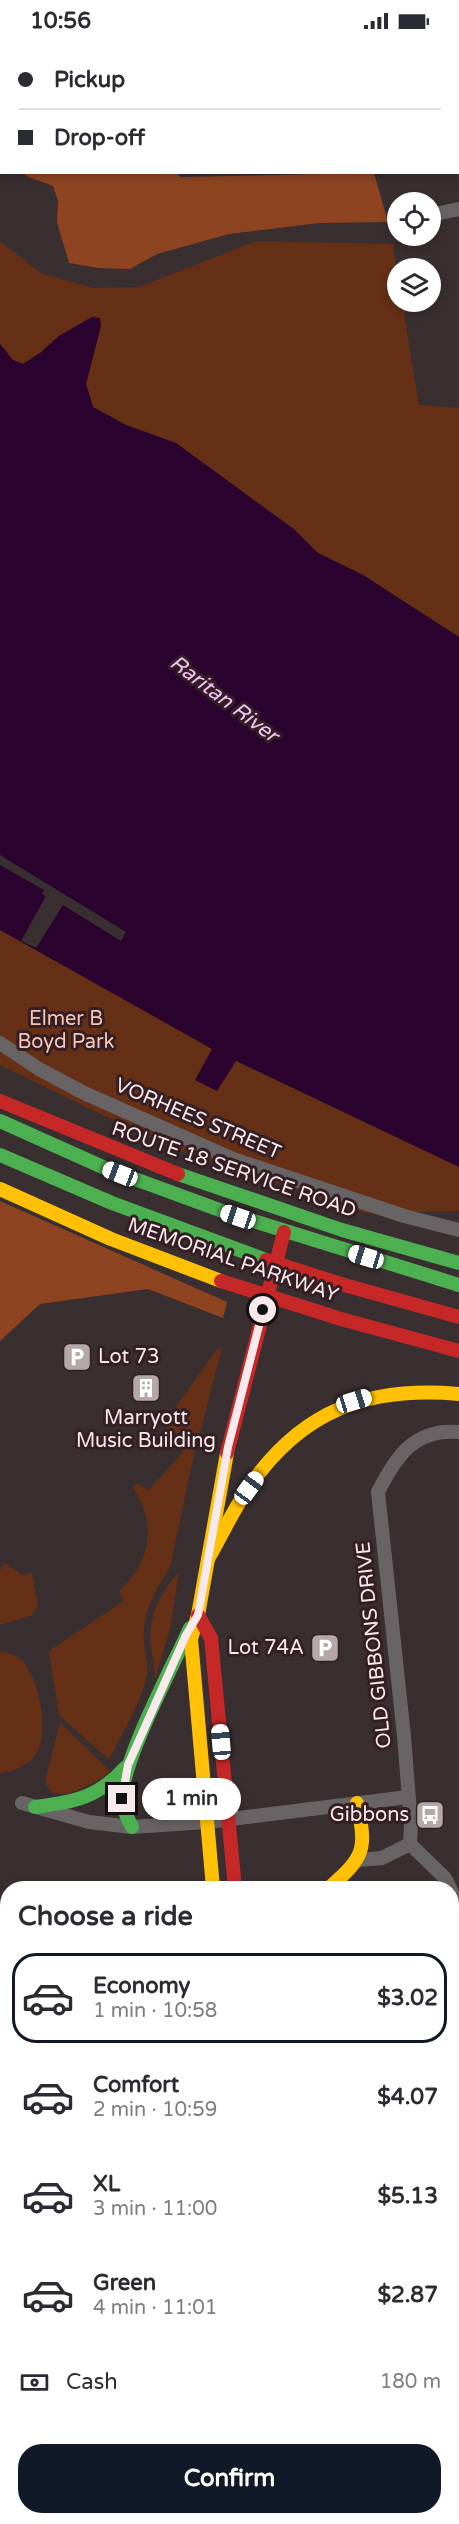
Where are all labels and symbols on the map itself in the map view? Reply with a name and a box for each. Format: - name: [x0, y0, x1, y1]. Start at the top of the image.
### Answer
- water label: Raritan River: [165, 650, 285, 750]
- park label: Elmer B Boyd Park: [18, 1007, 115, 1054]
- street label: VORHEES STREET: [111, 1073, 285, 1165]
- street label: ROUTE 18 SERVICE ROAD: [109, 1117, 359, 1223]
- car: [100, 1159, 140, 1189]
- car: [218, 1203, 258, 1231]
- street label: MEMORIAL PARKWAY: [125, 1213, 342, 1307]
- car: [346, 1243, 386, 1271]
- route start: [249, 1296, 276, 1323]
- parking icon: Lot 73: [61, 1341, 93, 1373]
- place label: Lot 73: [98, 1345, 160, 1369]
- building icon: Marryott Music Building: [130, 1372, 162, 1404]
- car: [334, 1387, 374, 1415]
- place label: Marryott Music Building: [76, 1406, 216, 1453]
- car: [231, 1468, 267, 1508]
- street label: OLD GIBBONS DRIVE: [351, 1540, 397, 1750]
- parking icon: Lot 74A: [309, 1632, 341, 1664]
- place label: Lot 74A: [228, 1636, 304, 1660]
- car: [210, 1723, 232, 1761]
- callout: 1 min: [143, 1778, 242, 1820]
- route end: [108, 1785, 135, 1812]
- bus stop icon: Gibbons: [414, 1799, 446, 1831]
- place label: Gibbons: [330, 1803, 409, 1827]

